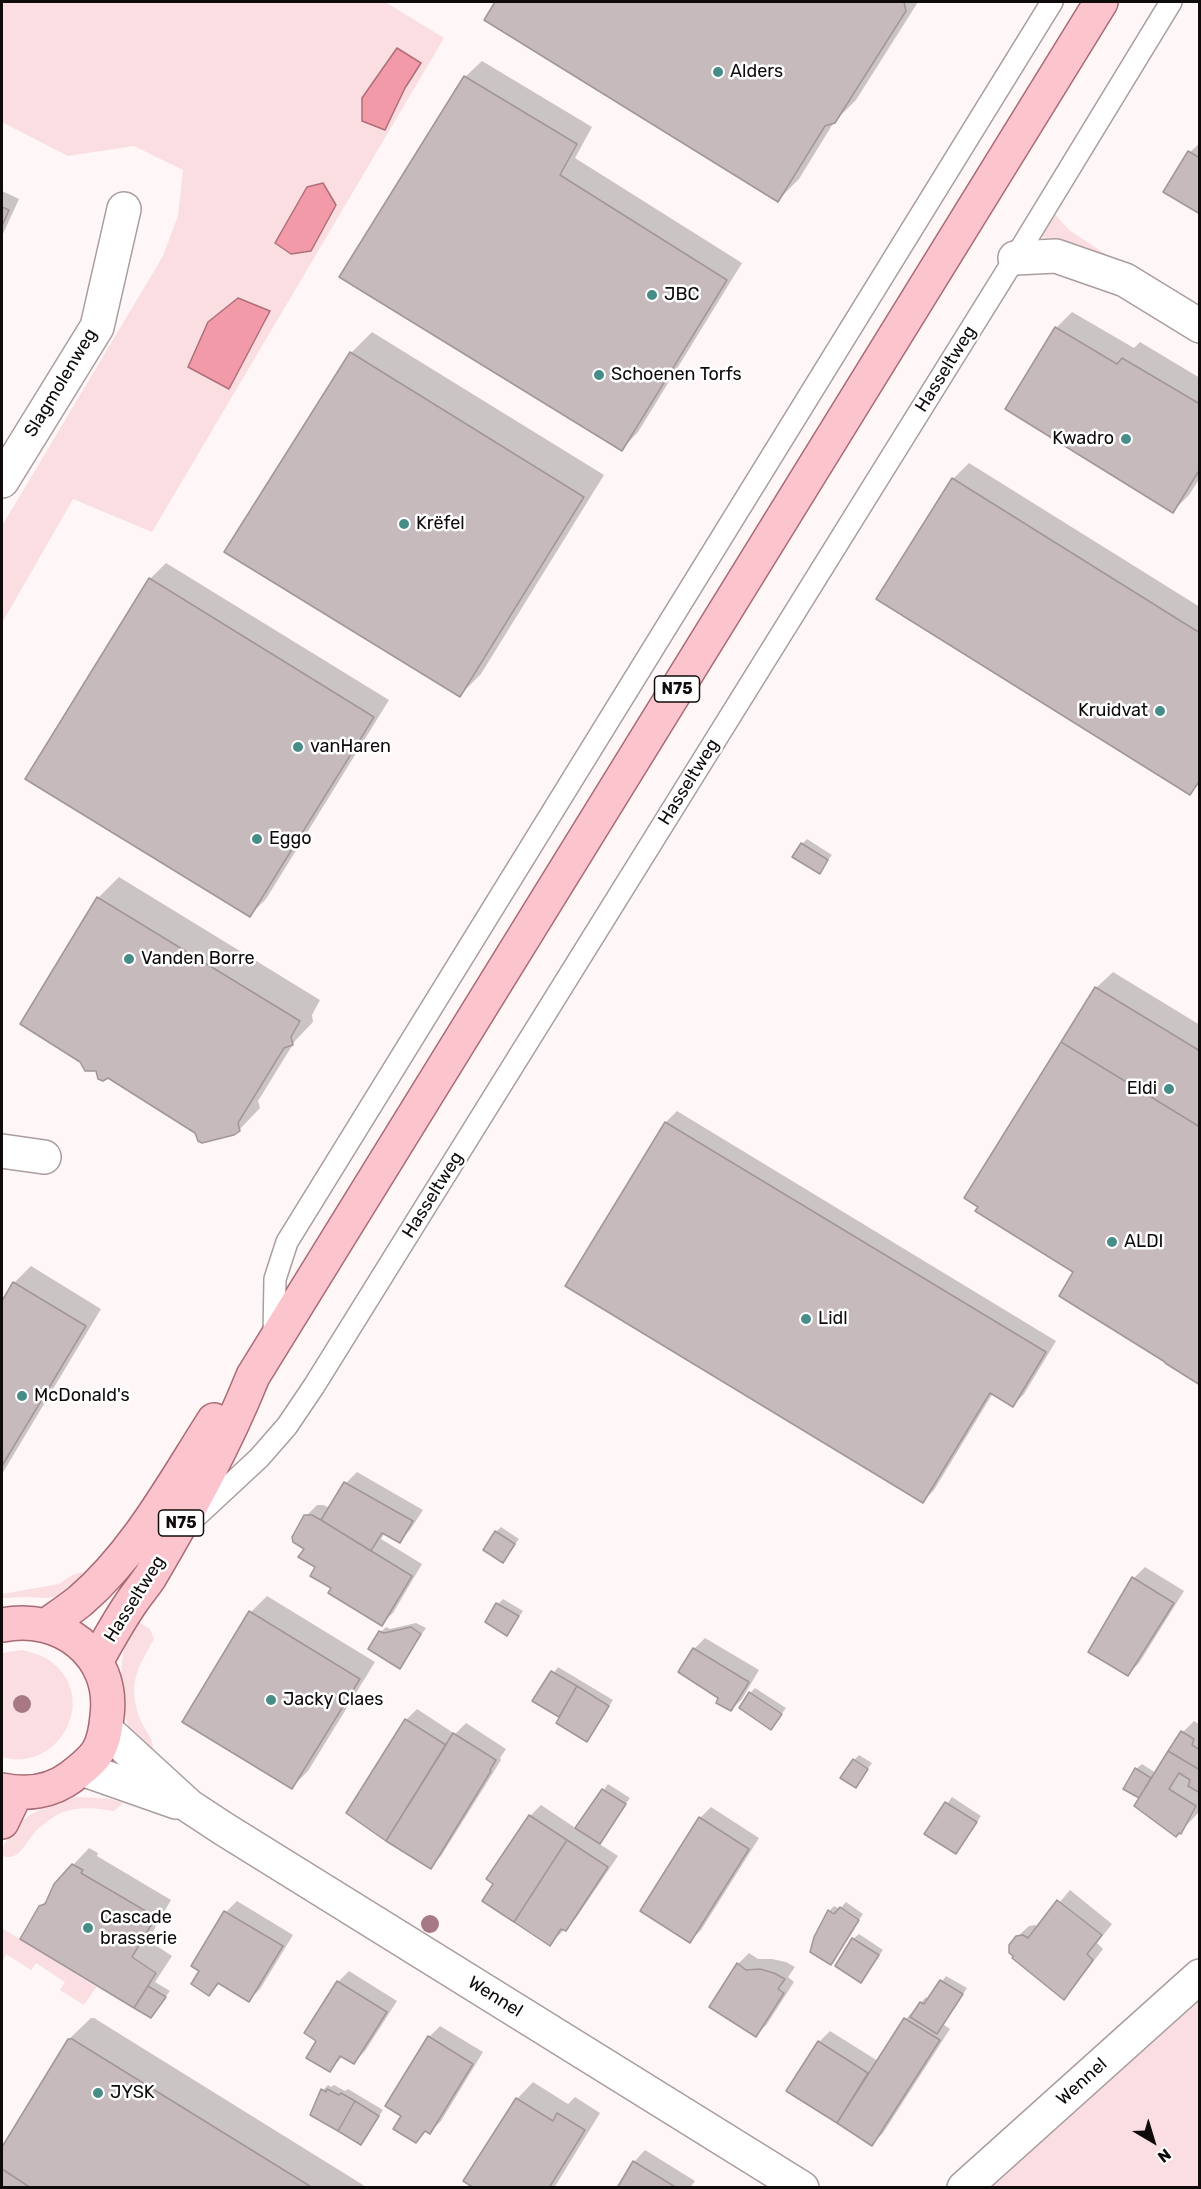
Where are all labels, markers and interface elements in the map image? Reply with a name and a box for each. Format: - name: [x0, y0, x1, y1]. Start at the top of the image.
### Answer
- place label: Alders: [730, 61, 783, 83]
- marker: Alders: [711, 65, 725, 79]
- place label: JBC: [664, 284, 699, 306]
- marker: JBC: [645, 288, 659, 302]
- street label: Hasseltweg: [911, 322, 981, 416]
- street label: Slagmolenweg: [20, 325, 102, 441]
- place label: Schoenen Torfs: [611, 364, 742, 386]
- marker: Schoenen Torfs: [592, 368, 606, 382]
- place label: Kwadro: [1052, 428, 1114, 450]
- marker: Kwadro: [1119, 432, 1133, 446]
- place label: Krëfel: [416, 513, 465, 535]
- marker: Krëfel: [397, 517, 411, 531]
- road number: N75: [654, 676, 700, 702]
- place label: Kruidvat: [1078, 700, 1148, 722]
- marker: Kruidvat: [1153, 704, 1167, 718]
- street label: Hasseltweg: [654, 735, 724, 829]
- place label: vanHaren: [310, 736, 391, 758]
- marker: vanHaren: [291, 740, 305, 754]
- place label: Eggo: [269, 828, 312, 850]
- marker: Eggo: [250, 832, 264, 846]
- place label: Vanden Borre: [141, 948, 255, 970]
- marker: Vanden Borre: [122, 952, 136, 966]
- place label: Eldi: [1127, 1078, 1157, 1100]
- marker: Eldi: [1162, 1082, 1176, 1096]
- street label: Hasseltweg: [398, 1148, 468, 1242]
- place label: ALDI: [1124, 1231, 1164, 1253]
- marker: ALDI: [1105, 1235, 1119, 1249]
- place label: Lidl: [818, 1308, 848, 1330]
- marker: Lidl: [799, 1312, 813, 1326]
- place label: McDonald's: [34, 1385, 130, 1407]
- marker: McDonald's: [15, 1389, 29, 1403]
- road number: N75: [158, 1510, 204, 1536]
- street label: Hasseltweg: [100, 1552, 170, 1646]
- place label: Jacky Claes: [283, 1689, 383, 1711]
- marker: Jacky Claes: [264, 1693, 278, 1707]
- place label: Cascade brasserie: [100, 1907, 177, 1950]
- marker: Cascade brasserie: [81, 1921, 95, 1935]
- street label: Wennel: [464, 1972, 526, 2022]
- street label: Wennel: [1052, 2054, 1112, 2110]
- place label: JYSK: [110, 2082, 155, 2104]
- marker: JYSK: [91, 2086, 105, 2100]
- north arrow: [1123, 2111, 1183, 2171]
- text: N: [1154, 2145, 1175, 2167]

